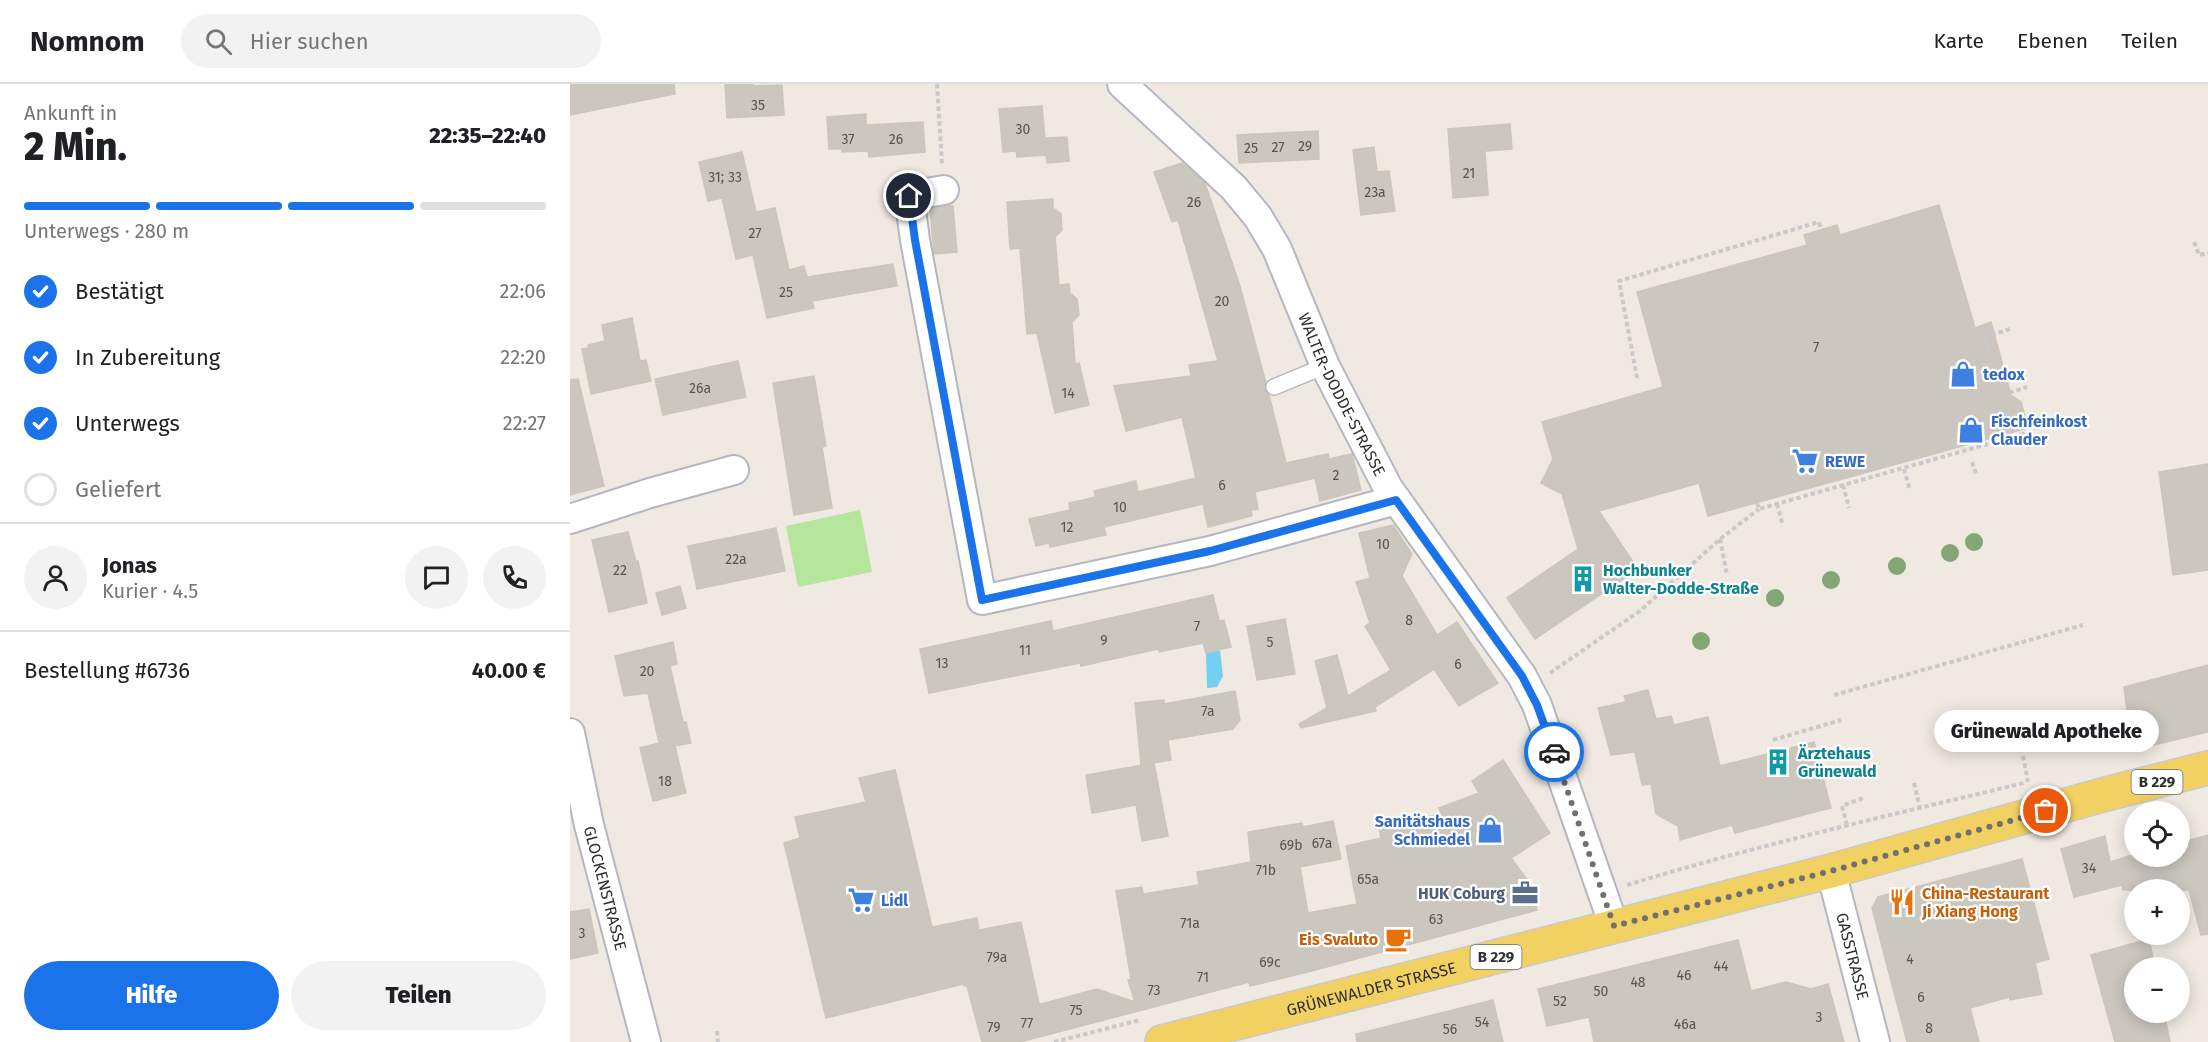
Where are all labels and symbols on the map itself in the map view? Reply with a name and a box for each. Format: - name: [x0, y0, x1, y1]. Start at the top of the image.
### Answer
- house number: 35: [751, 97, 765, 114]
- house number: 30: [1016, 121, 1031, 138]
- house number: 37: [841, 131, 855, 148]
- house number: 26: [889, 131, 903, 148]
- house number: 29: [1298, 138, 1312, 155]
- house number: 27: [1271, 139, 1285, 156]
- house number: 25: [1244, 140, 1258, 157]
- house number: 21: [1463, 165, 1475, 182]
- house number: 31; 33: [708, 169, 742, 186]
- pin: [883, 170, 934, 221]
- house number: 23a: [1364, 184, 1386, 201]
- house number: 26: [1187, 194, 1201, 211]
- house number: 27: [748, 225, 762, 242]
- house number: 25: [779, 284, 793, 301]
- house number: 20: [1215, 293, 1230, 310]
- street label: WALTER-DODDE-STRASSE: [1295, 310, 1390, 479]
- house number: 7: [1813, 339, 1819, 356]
- shop icon: tedox: [1948, 359, 1978, 389]
- place label: tedox: [1983, 365, 2025, 384]
- house number: 26a: [689, 380, 711, 397]
- house number: 14: [1061, 385, 1075, 402]
- place label: Fischfeinkost Clauder: [1991, 412, 2088, 449]
- shop icon: Fischfeinkost Clauder: [1956, 415, 1986, 445]
- supermarket icon: REWE: [1790, 446, 1820, 476]
- place label: REWE: [1825, 452, 1865, 471]
- house number: 2: [1333, 467, 1340, 484]
- house number: 6: [1218, 477, 1226, 494]
- house number: 10: [1113, 499, 1127, 516]
- house number: 12: [1061, 519, 1074, 536]
- house number: 10: [1376, 536, 1390, 553]
- house number: 22a: [725, 551, 747, 568]
- place label: Hochbunker Walter-Dodde-Straße: [1603, 561, 1759, 598]
- house number: 22: [613, 562, 627, 579]
- building icon: Hochbunker Walter-Dodde-Straße: [1568, 564, 1598, 594]
- house number: 8: [1405, 612, 1413, 629]
- house number: 7: [1194, 618, 1200, 635]
- house number: 9: [1100, 632, 1108, 649]
- house number: 5: [1266, 634, 1274, 651]
- house number: 11: [1019, 642, 1031, 659]
- house number: 13: [935, 655, 949, 672]
- house number: 6: [1454, 656, 1462, 673]
- house number: 20: [640, 663, 655, 680]
- house number: 7a: [1201, 703, 1215, 720]
- callout: Grünewald Apotheke: [1934, 709, 2158, 751]
- courier: [1524, 722, 1584, 782]
- place label: Ärztehaus Grünewald: [1797, 744, 1877, 781]
- building icon: Ärztehaus Grünewald: [1763, 747, 1793, 777]
- road number: B 229: [2132, 770, 2182, 794]
- house number: 18: [658, 773, 672, 790]
- pin: [2020, 785, 2071, 836]
- place label: Sanitätshaus Schmiedel: [1375, 812, 1470, 849]
- shop icon: Sanitätshaus Schmiedel: [1475, 815, 1505, 845]
- street label: GLOCKENSTRASSE: [580, 824, 631, 952]
- house number: 67a: [1312, 835, 1332, 852]
- house number: 69b: [1280, 837, 1302, 854]
- house number: 34: [2082, 860, 2097, 877]
- house number: 71b: [1256, 862, 1276, 879]
- house number: 65a: [1357, 871, 1379, 888]
- office icon: HUK Coburg: [1510, 878, 1540, 908]
- place label: HUK Coburg: [1418, 884, 1505, 903]
- place label: China-Restaurant Ji Xiang Hong: [1921, 884, 2050, 921]
- supermarket icon: Lidl: [846, 885, 876, 915]
- restaurant icon: China-Restaurant Ji Xiang Hong: [1887, 887, 1917, 917]
- place label: Lidl: [881, 891, 908, 910]
- house number: 63: [1429, 911, 1443, 928]
- street label: GASSTRASSE: [1833, 911, 1873, 1002]
- house number: 71a: [1180, 915, 1200, 932]
- cafe icon: Eis Svaluto: [1383, 924, 1413, 954]
- house number: 3: [579, 925, 586, 942]
- place label: Eis Svaluto: [1299, 930, 1378, 949]
- road number: B 229: [1470, 945, 1522, 969]
- house number: 79a: [987, 949, 1007, 966]
- house number: 4: [1906, 951, 1914, 968]
- house number: 69c: [1259, 954, 1281, 971]
- street label: GRÜNEWALDER STRASSE: [1284, 958, 1458, 1019]
- house number: 44: [1714, 958, 1729, 975]
- house number: 46: [1677, 967, 1691, 984]
- house number: 71: [1197, 969, 1209, 986]
- house number: 48: [1630, 974, 1646, 991]
- house number: 73: [1147, 982, 1161, 999]
- house number: 50: [1594, 983, 1609, 1000]
- house number: 6: [1917, 989, 1925, 1006]
- house number: 52: [1553, 993, 1567, 1010]
- house number: 75: [1069, 1002, 1083, 1019]
- house number: 3: [1816, 1009, 1823, 1026]
- house number: 54: [1475, 1014, 1490, 1031]
- house number: 77: [1021, 1015, 1033, 1032]
- house number: 46a: [1674, 1016, 1696, 1033]
- house number: 79: [987, 1019, 1001, 1036]
- house number: 8: [1925, 1020, 1933, 1037]
- house number: 56: [1443, 1021, 1457, 1038]

